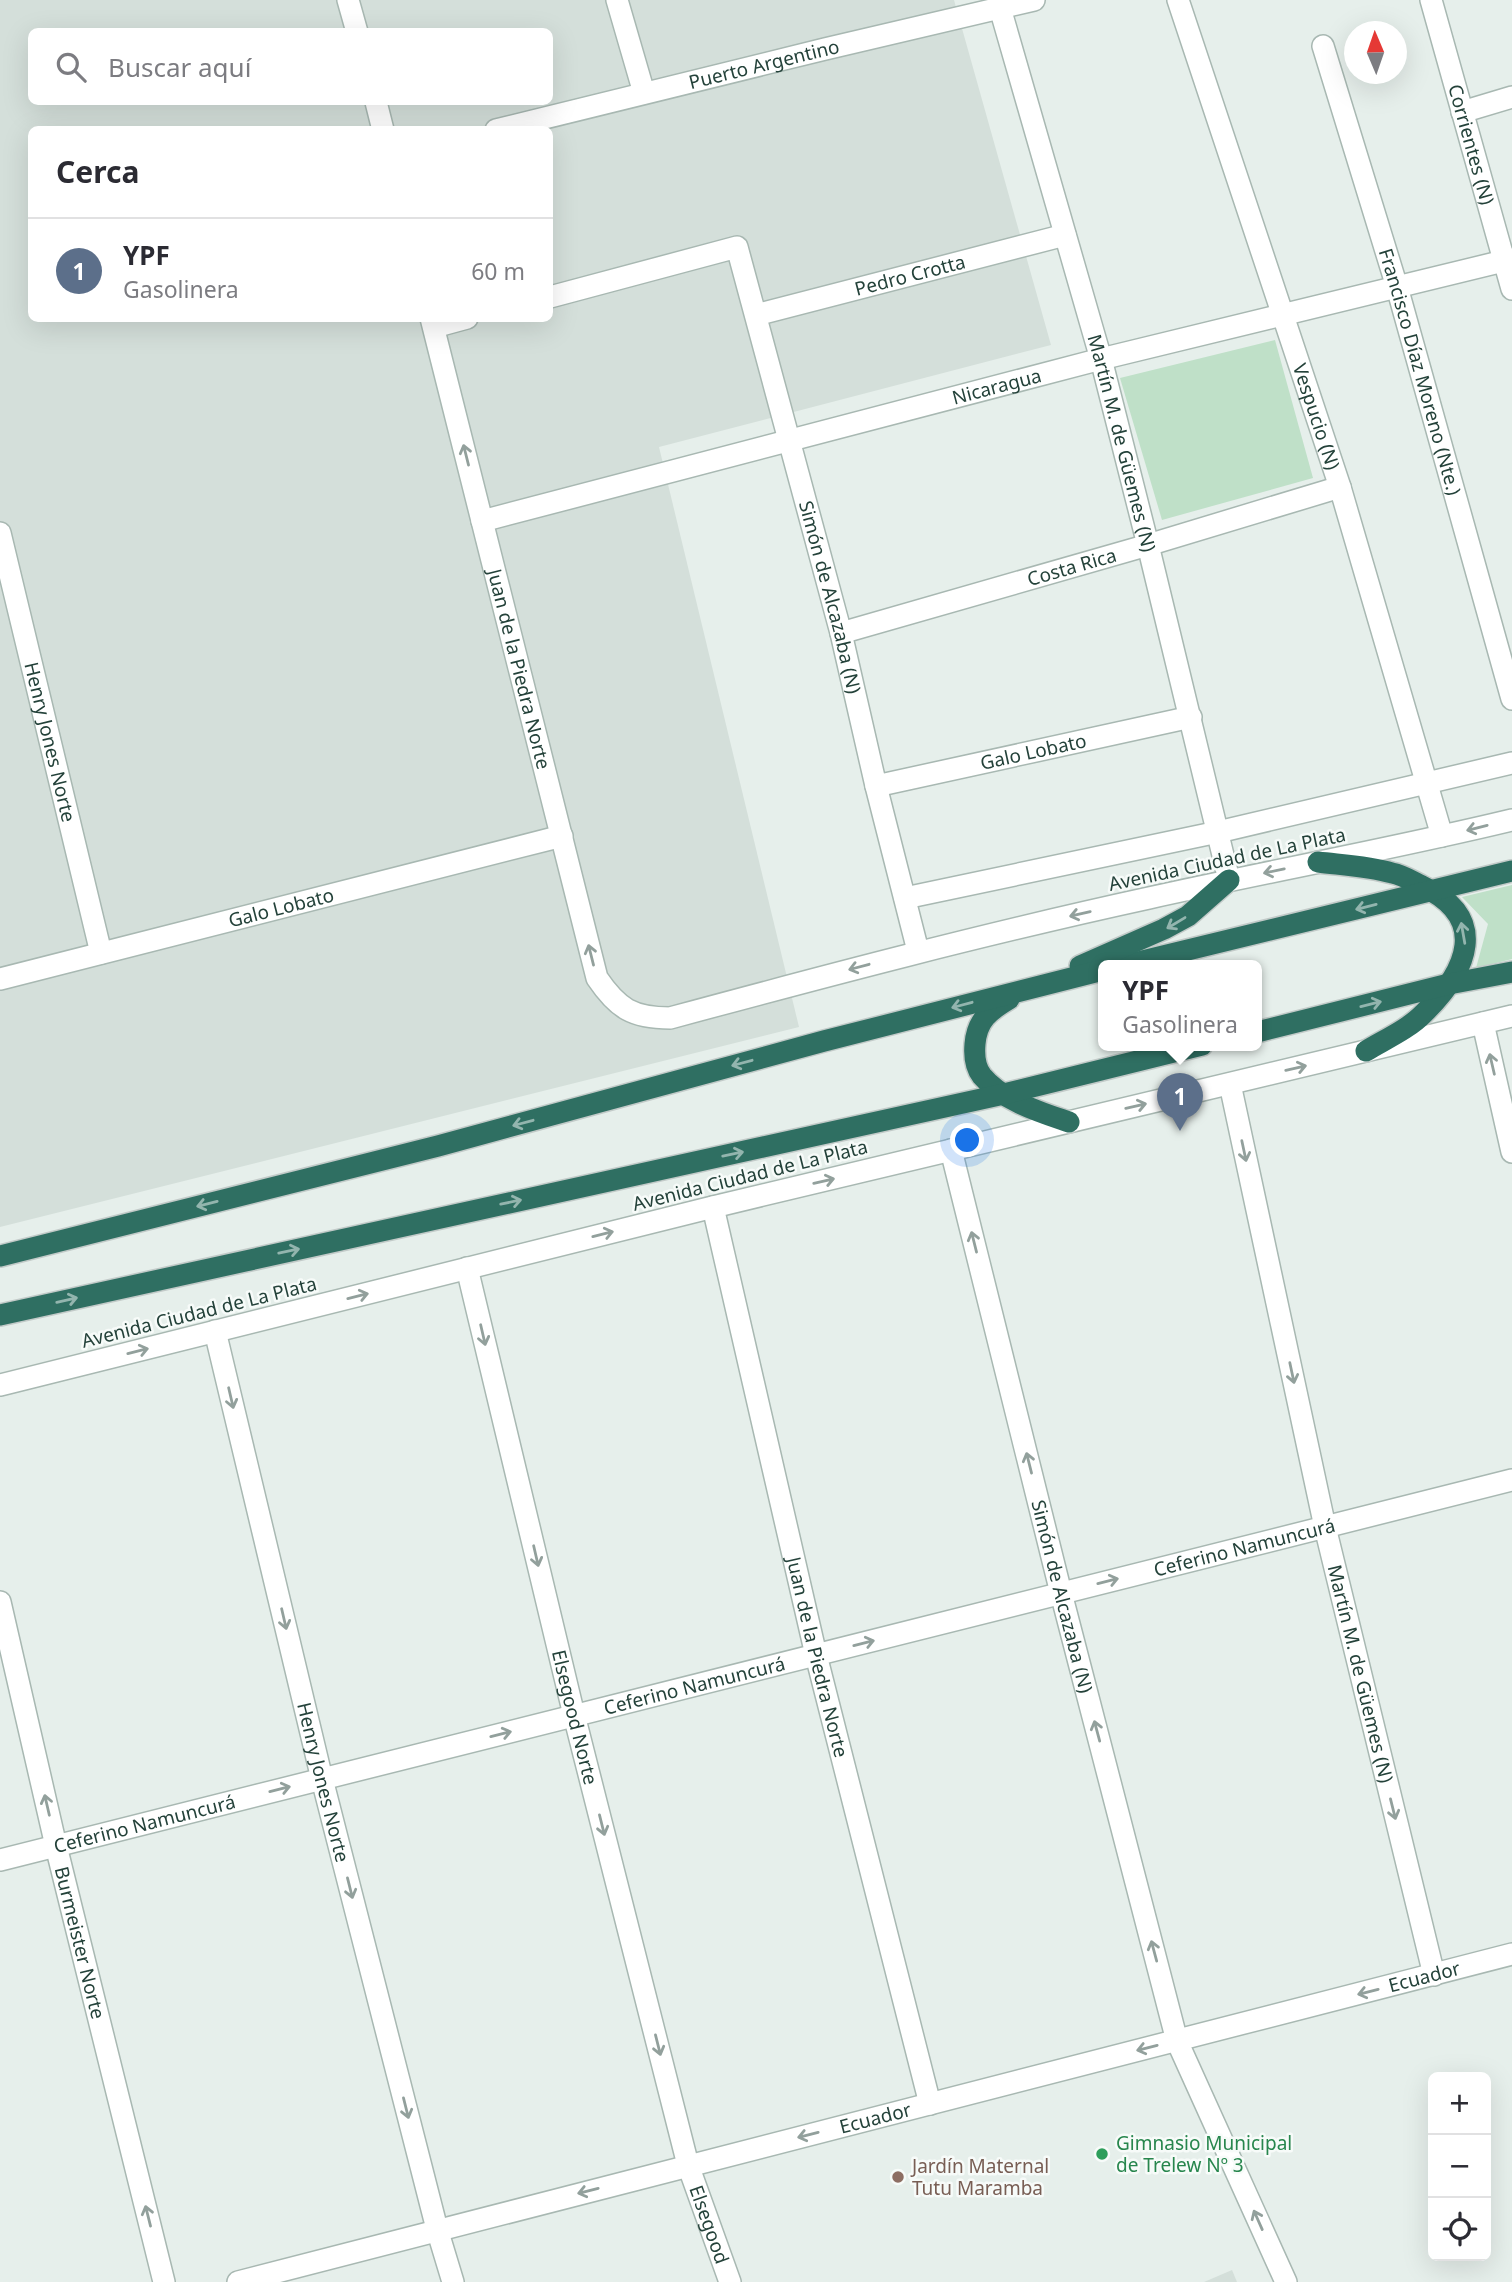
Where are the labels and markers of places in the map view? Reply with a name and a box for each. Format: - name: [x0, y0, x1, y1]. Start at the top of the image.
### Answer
- pin: 1: [1157, 1073, 1203, 1131]
- place label: Gimnasio Municipal de Trelew Nº 3: [1116, 2130, 1292, 2178]
- marker: Gimnasio Municipal de Trelew Nº 3: [1094, 2146, 1110, 2162]
- place label: Jardín Maternal Tutu Maramba: [910, 2153, 1049, 2201]
- marker: Jardín Maternal Tutu Maramba: [890, 2169, 906, 2185]

